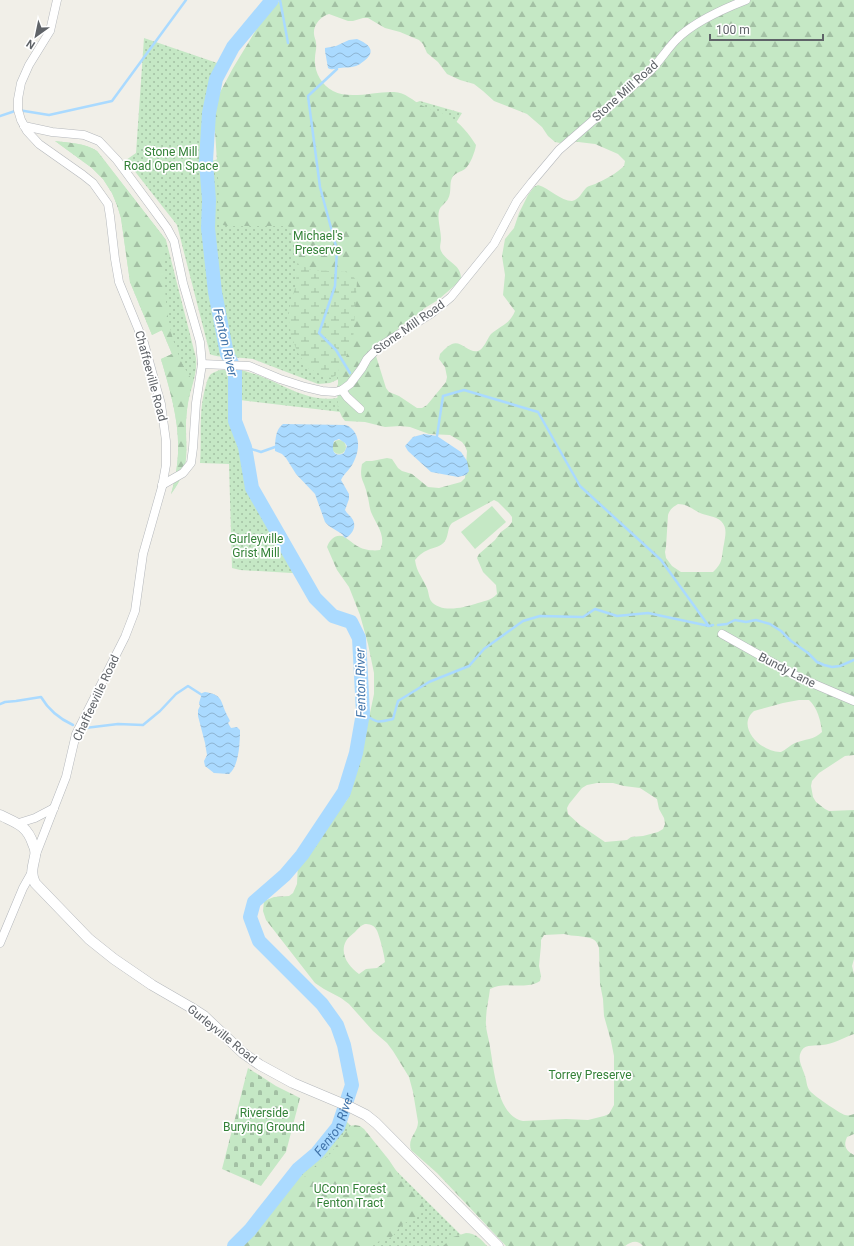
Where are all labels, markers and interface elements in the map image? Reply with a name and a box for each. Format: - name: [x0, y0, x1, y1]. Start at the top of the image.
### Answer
- north arrow: [16, 16, 56, 56]
- scale bar: [710, 16, 823, 42]
- text: 100 m: [716, 23, 750, 37]
- text: N: [24, 36, 38, 52]
- street label: Stone Mill Road: [589, 58, 661, 124]
- park label: Stone Mill Road Open Space: [124, 145, 218, 173]
- park label: Michael's Preserve: [293, 229, 343, 257]
- street label: Stone Mill Road: [371, 297, 447, 357]
- water label: Fenton River: [210, 306, 241, 378]
- street label: Chaffeeville Road: [132, 329, 170, 423]
- park label: Gurleyville Grist Mill: [229, 532, 283, 560]
- water label: Fenton River: [352, 647, 369, 718]
- street label: Bundy Lane: [756, 650, 818, 690]
- street label: Chaffeeville Road: [70, 653, 122, 743]
- street label: Gurleyville Road: [184, 1002, 260, 1066]
- park label: Torrey Preserve: [548, 1068, 632, 1082]
- water label: Fenton River: [311, 1091, 357, 1159]
- park label: Riverside Burying Ground: [223, 1106, 305, 1134]
- park label: UConn Forest Fenton Tract: [314, 1182, 386, 1210]

